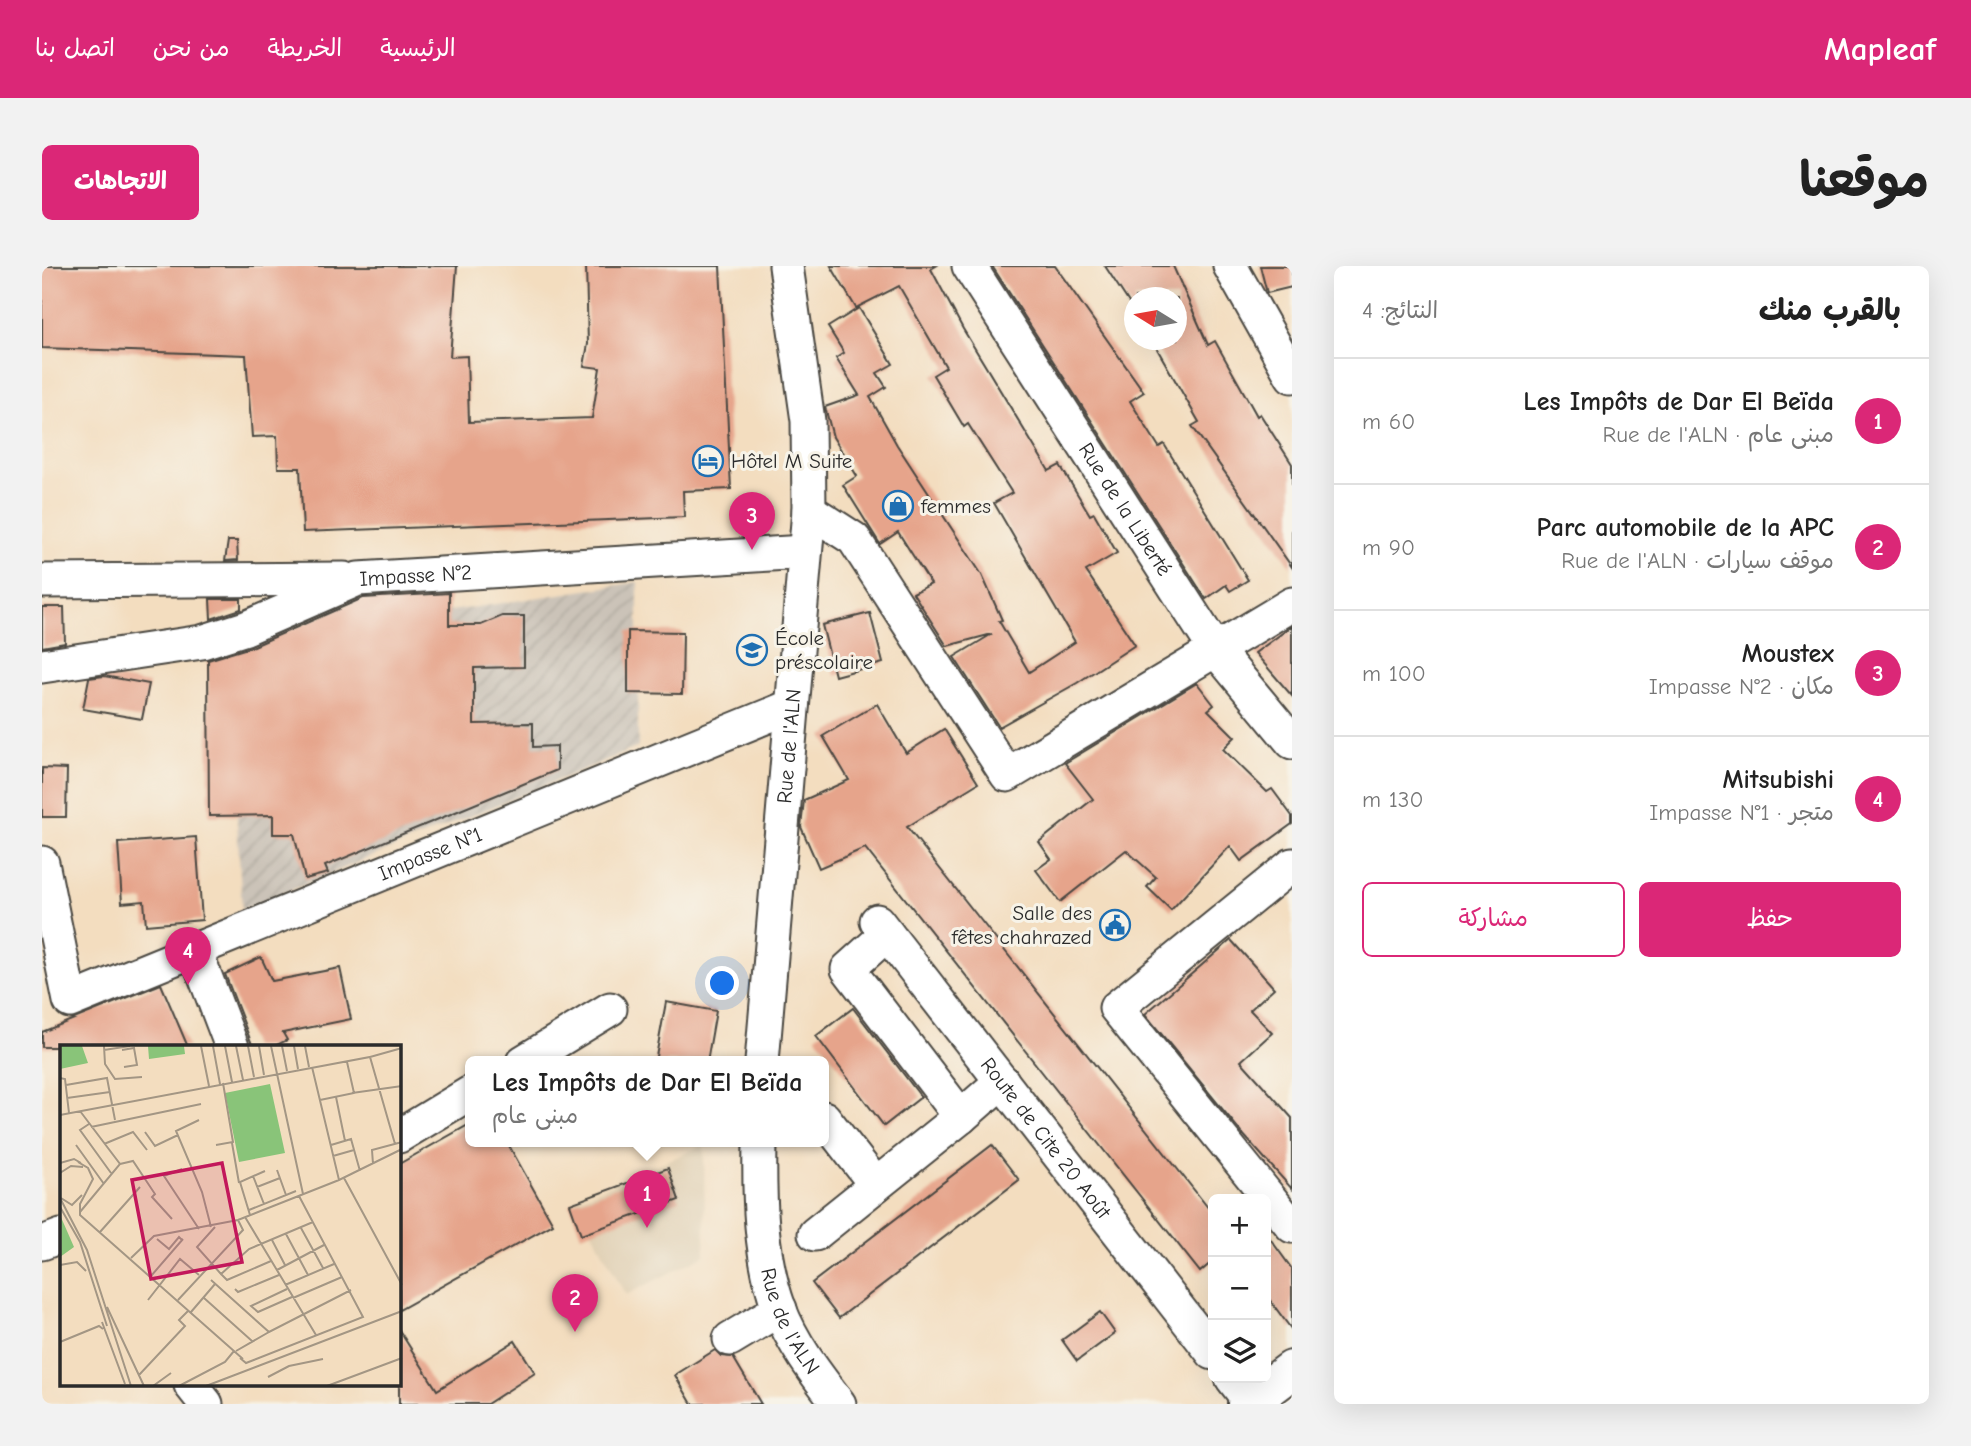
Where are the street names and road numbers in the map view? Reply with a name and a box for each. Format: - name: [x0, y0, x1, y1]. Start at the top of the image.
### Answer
- street label: Rue de la Liberté: [1074, 438, 1177, 580]
- street label: Impasse N°2: [359, 560, 473, 591]
- street label: Rue de l'ALN: [772, 688, 806, 804]
- street label: Impasse N°1: [375, 822, 486, 886]
- street label: Route de Cite 20 Août: [976, 1053, 1116, 1224]
- street label: Rue de l'ALN: [756, 1266, 825, 1379]

